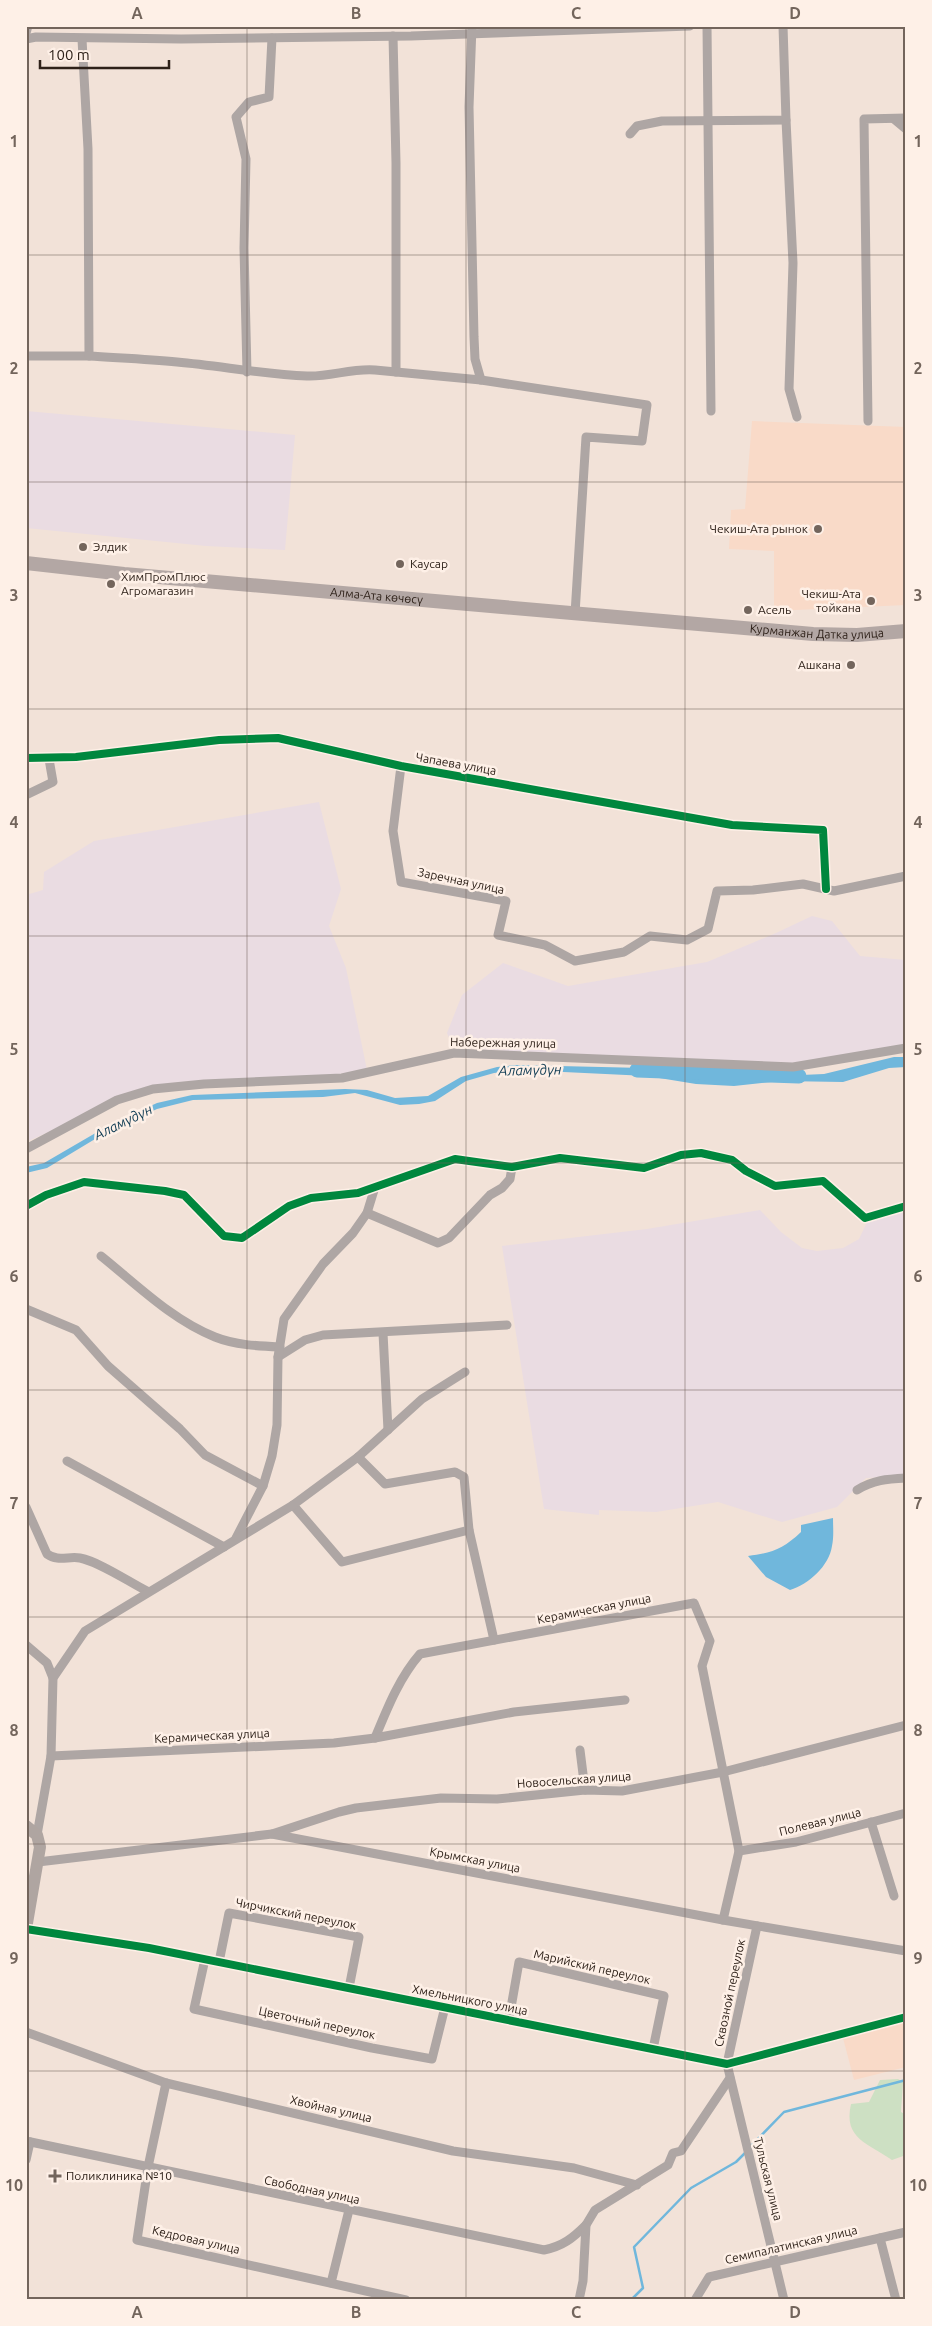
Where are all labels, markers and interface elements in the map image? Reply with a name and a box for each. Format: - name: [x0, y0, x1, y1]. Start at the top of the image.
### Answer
- text: A: [131, 4, 143, 22]
- text: B: [351, 4, 361, 22]
- text: C: [571, 4, 581, 22]
- text: D: [789, 4, 801, 22]
- scale bar: [40, 38, 169, 70]
- text: 100 m: [48, 46, 90, 63]
- text: 1: [9, 132, 19, 150]
- text: 1: [913, 132, 923, 150]
- text: 2: [9, 359, 19, 377]
- text: 2: [913, 359, 923, 377]
- place label: Чекиш-Ата рынок: [710, 522, 808, 535]
- marker: Чекиш-Ата рынок: [812, 523, 824, 535]
- place label: Элдик: [93, 540, 128, 553]
- marker: Элдик: [77, 541, 89, 553]
- place label: Каусар: [410, 557, 448, 570]
- marker: Каусар: [394, 558, 406, 570]
- place label: ХимПромПлюс Агромагазин: [121, 570, 206, 597]
- marker: ХимПромПлюс Агромагазин: [105, 578, 117, 590]
- street label: Алма-Ата көчөсү: [330, 585, 424, 606]
- text: 3: [9, 586, 19, 604]
- text: 3: [913, 586, 923, 604]
- place label: Чекиш-Ата тойкана: [802, 587, 861, 614]
- marker: Чекиш-Ата тойкана: [865, 595, 877, 607]
- place label: Асель: [758, 603, 791, 616]
- marker: Асель: [742, 604, 754, 616]
- street label: Курманжан Датка улица: [749, 622, 884, 641]
- place label: Ашкана: [798, 658, 841, 671]
- marker: Ашкана: [845, 659, 857, 671]
- street label: Чапаева улица: [415, 750, 497, 777]
- text: 4: [9, 813, 19, 831]
- text: 4: [913, 813, 923, 831]
- street label: Заречная улица: [417, 865, 506, 896]
- street label: Набережная улица: [450, 1035, 556, 1050]
- text: 5: [9, 1040, 19, 1058]
- text: 5: [913, 1040, 923, 1058]
- water label: Аламүдүн: [497, 1061, 562, 1079]
- water label: Аламүдүн: [90, 1101, 155, 1143]
- text: 6: [9, 1267, 19, 1285]
- text: 6: [913, 1267, 923, 1285]
- text: 7: [9, 1494, 19, 1512]
- text: 7: [913, 1494, 923, 1512]
- street label: Керамическая улица: [536, 1591, 652, 1626]
- text: 8: [9, 1721, 19, 1739]
- text: 8: [913, 1721, 923, 1739]
- street label: Керамическая улица: [154, 1726, 270, 1745]
- street label: Новосельская улица: [516, 1769, 631, 1790]
- street label: Полевая улица: [778, 1805, 862, 1838]
- street label: Крымская улица: [429, 1844, 521, 1875]
- street label: Чирчикский переулок: [235, 1895, 358, 1932]
- street label: Сквозной переулок: [712, 1938, 747, 2048]
- street label: Марийский переулок: [532, 1947, 652, 1986]
- text: 9: [9, 1949, 19, 1967]
- text: 9: [913, 1949, 923, 1967]
- street label: Хмельницкого улица: [411, 1982, 529, 2017]
- street label: Цветочный переулок: [258, 2004, 377, 2041]
- street label: Хвойная улица: [289, 2093, 373, 2124]
- street label: Тульская улица: [752, 2136, 785, 2222]
- marker: Поликлиника №10: [48, 2169, 62, 2183]
- place label: Поликлиника №10: [66, 2169, 172, 2182]
- street label: Свободная улица: [263, 2173, 361, 2206]
- text: 10: [5, 2176, 23, 2194]
- text: 10: [909, 2176, 927, 2194]
- street label: Кедровая улица: [151, 2223, 241, 2256]
- street label: Семипалатинская улица: [723, 2223, 858, 2266]
- text: A: [131, 2303, 143, 2321]
- text: B: [351, 2303, 361, 2321]
- text: C: [571, 2303, 581, 2321]
- text: D: [789, 2303, 801, 2321]

